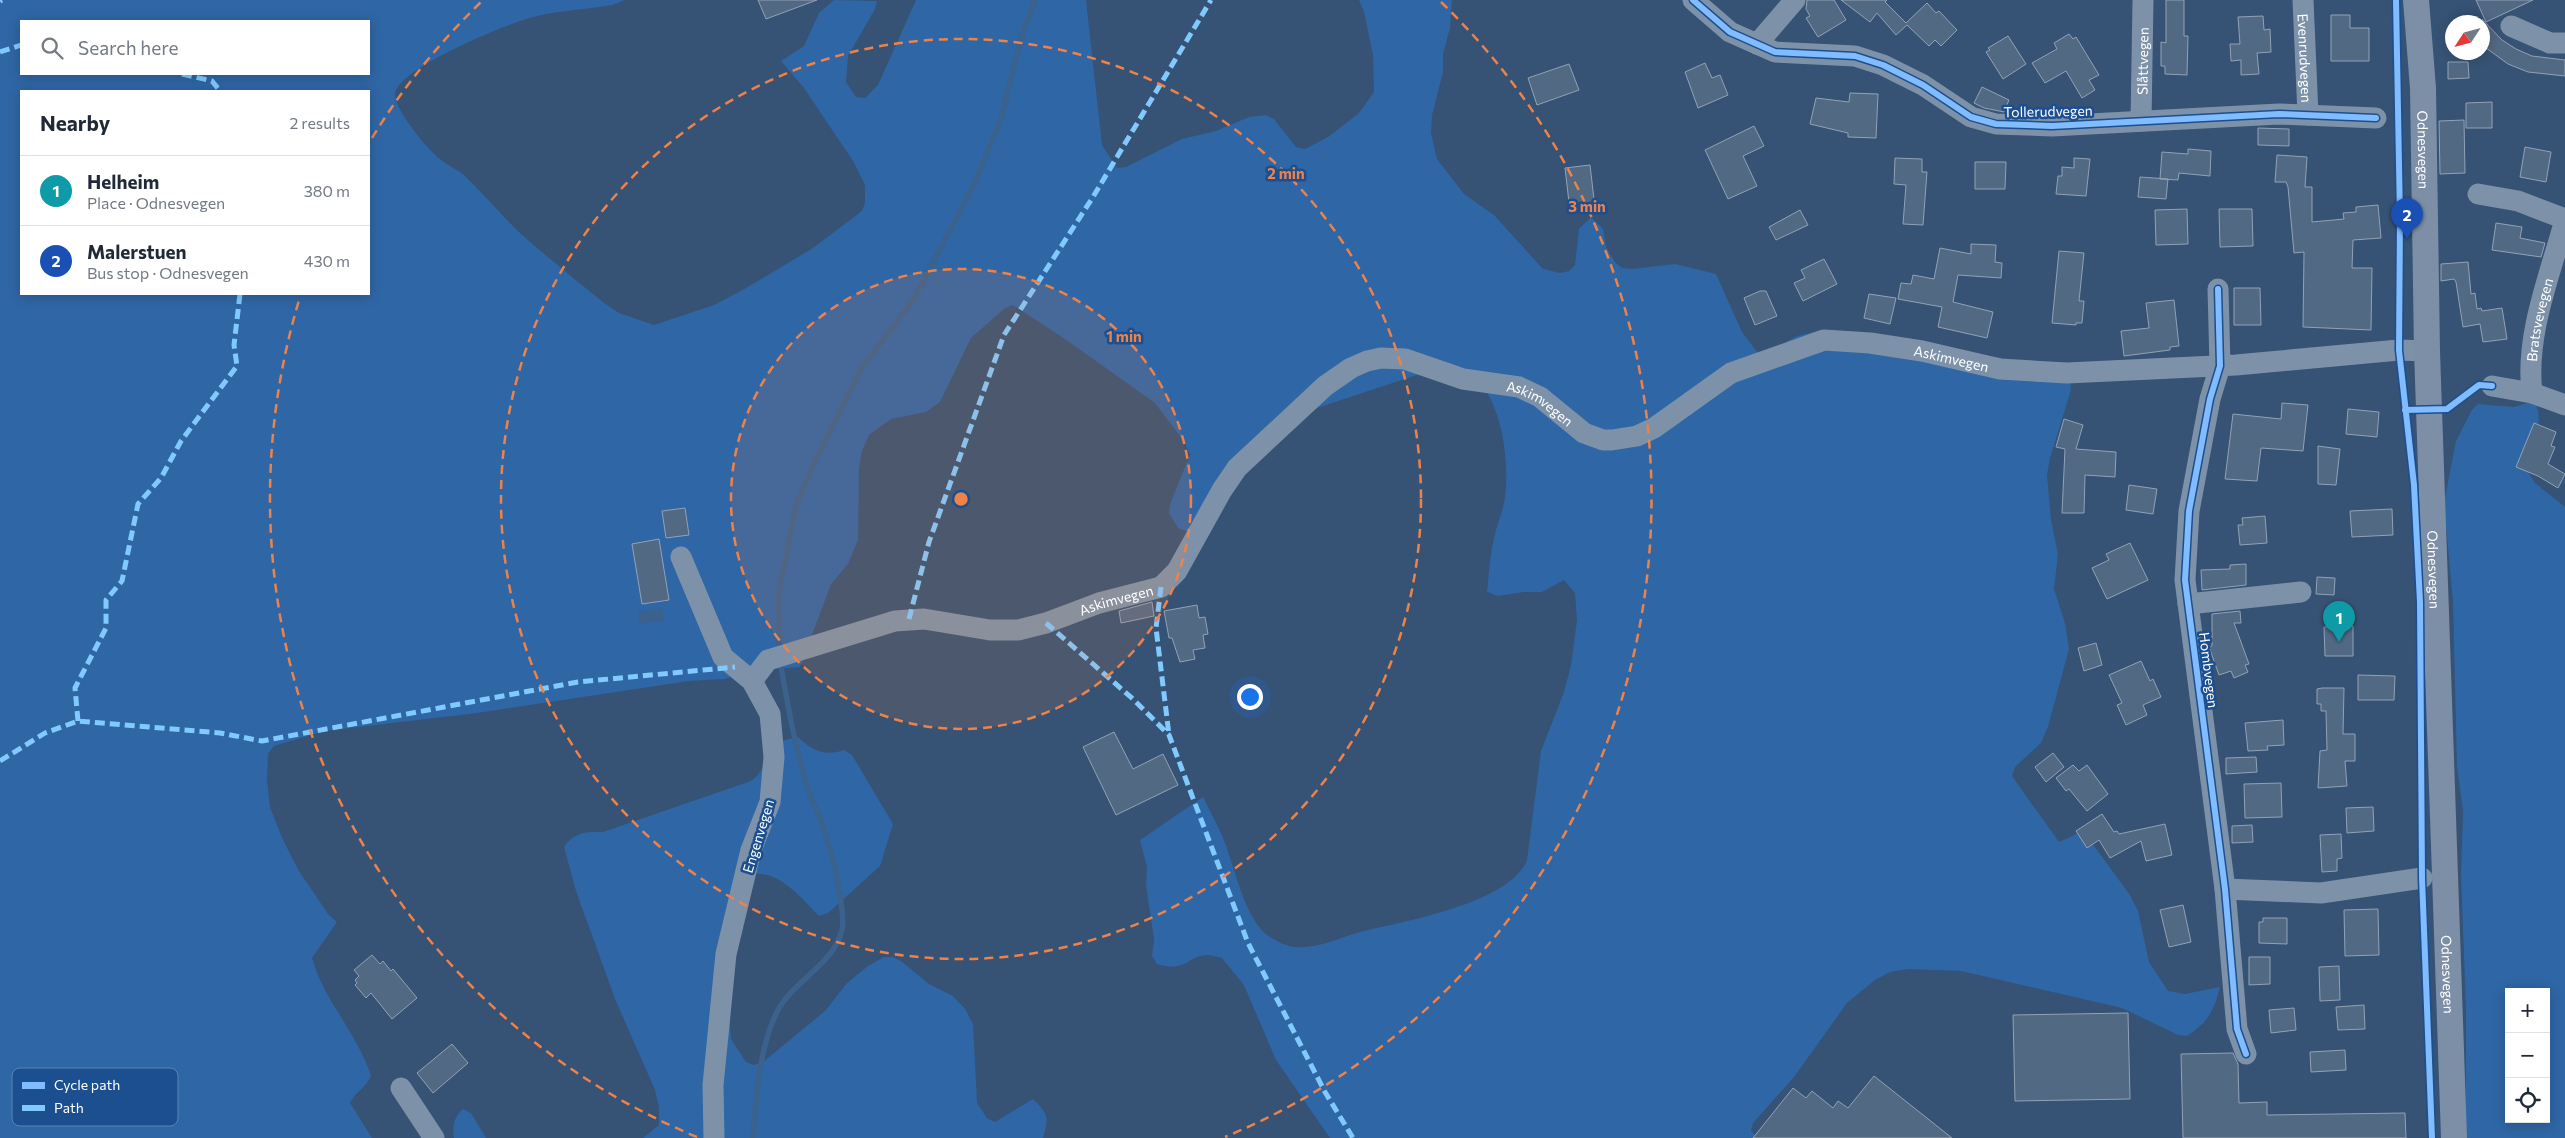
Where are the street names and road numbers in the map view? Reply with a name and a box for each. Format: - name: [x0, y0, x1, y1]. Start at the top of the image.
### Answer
- street label: Evenrudvegen: [2295, 13, 2316, 103]
- street label: Slåttvegen: [2133, 27, 2151, 95]
- street label: Tollerudvegen: [2003, 102, 2093, 120]
- street label: Odnesvegen: [2415, 110, 2433, 189]
- street label: Bratsvevegen: [2523, 276, 2556, 362]
- street label: Askimvegen: [1913, 341, 1991, 375]
- street label: Askimvegen: [1505, 377, 1577, 429]
- street label: Odnesvegen: [2425, 530, 2444, 609]
- street label: Askimvegen: [1076, 581, 1155, 618]
- street label: Hombvegen: [2196, 631, 2222, 709]
- street label: Engenvegen: [739, 797, 777, 875]
- street label: Odnesvegen: [2439, 935, 2458, 1014]

